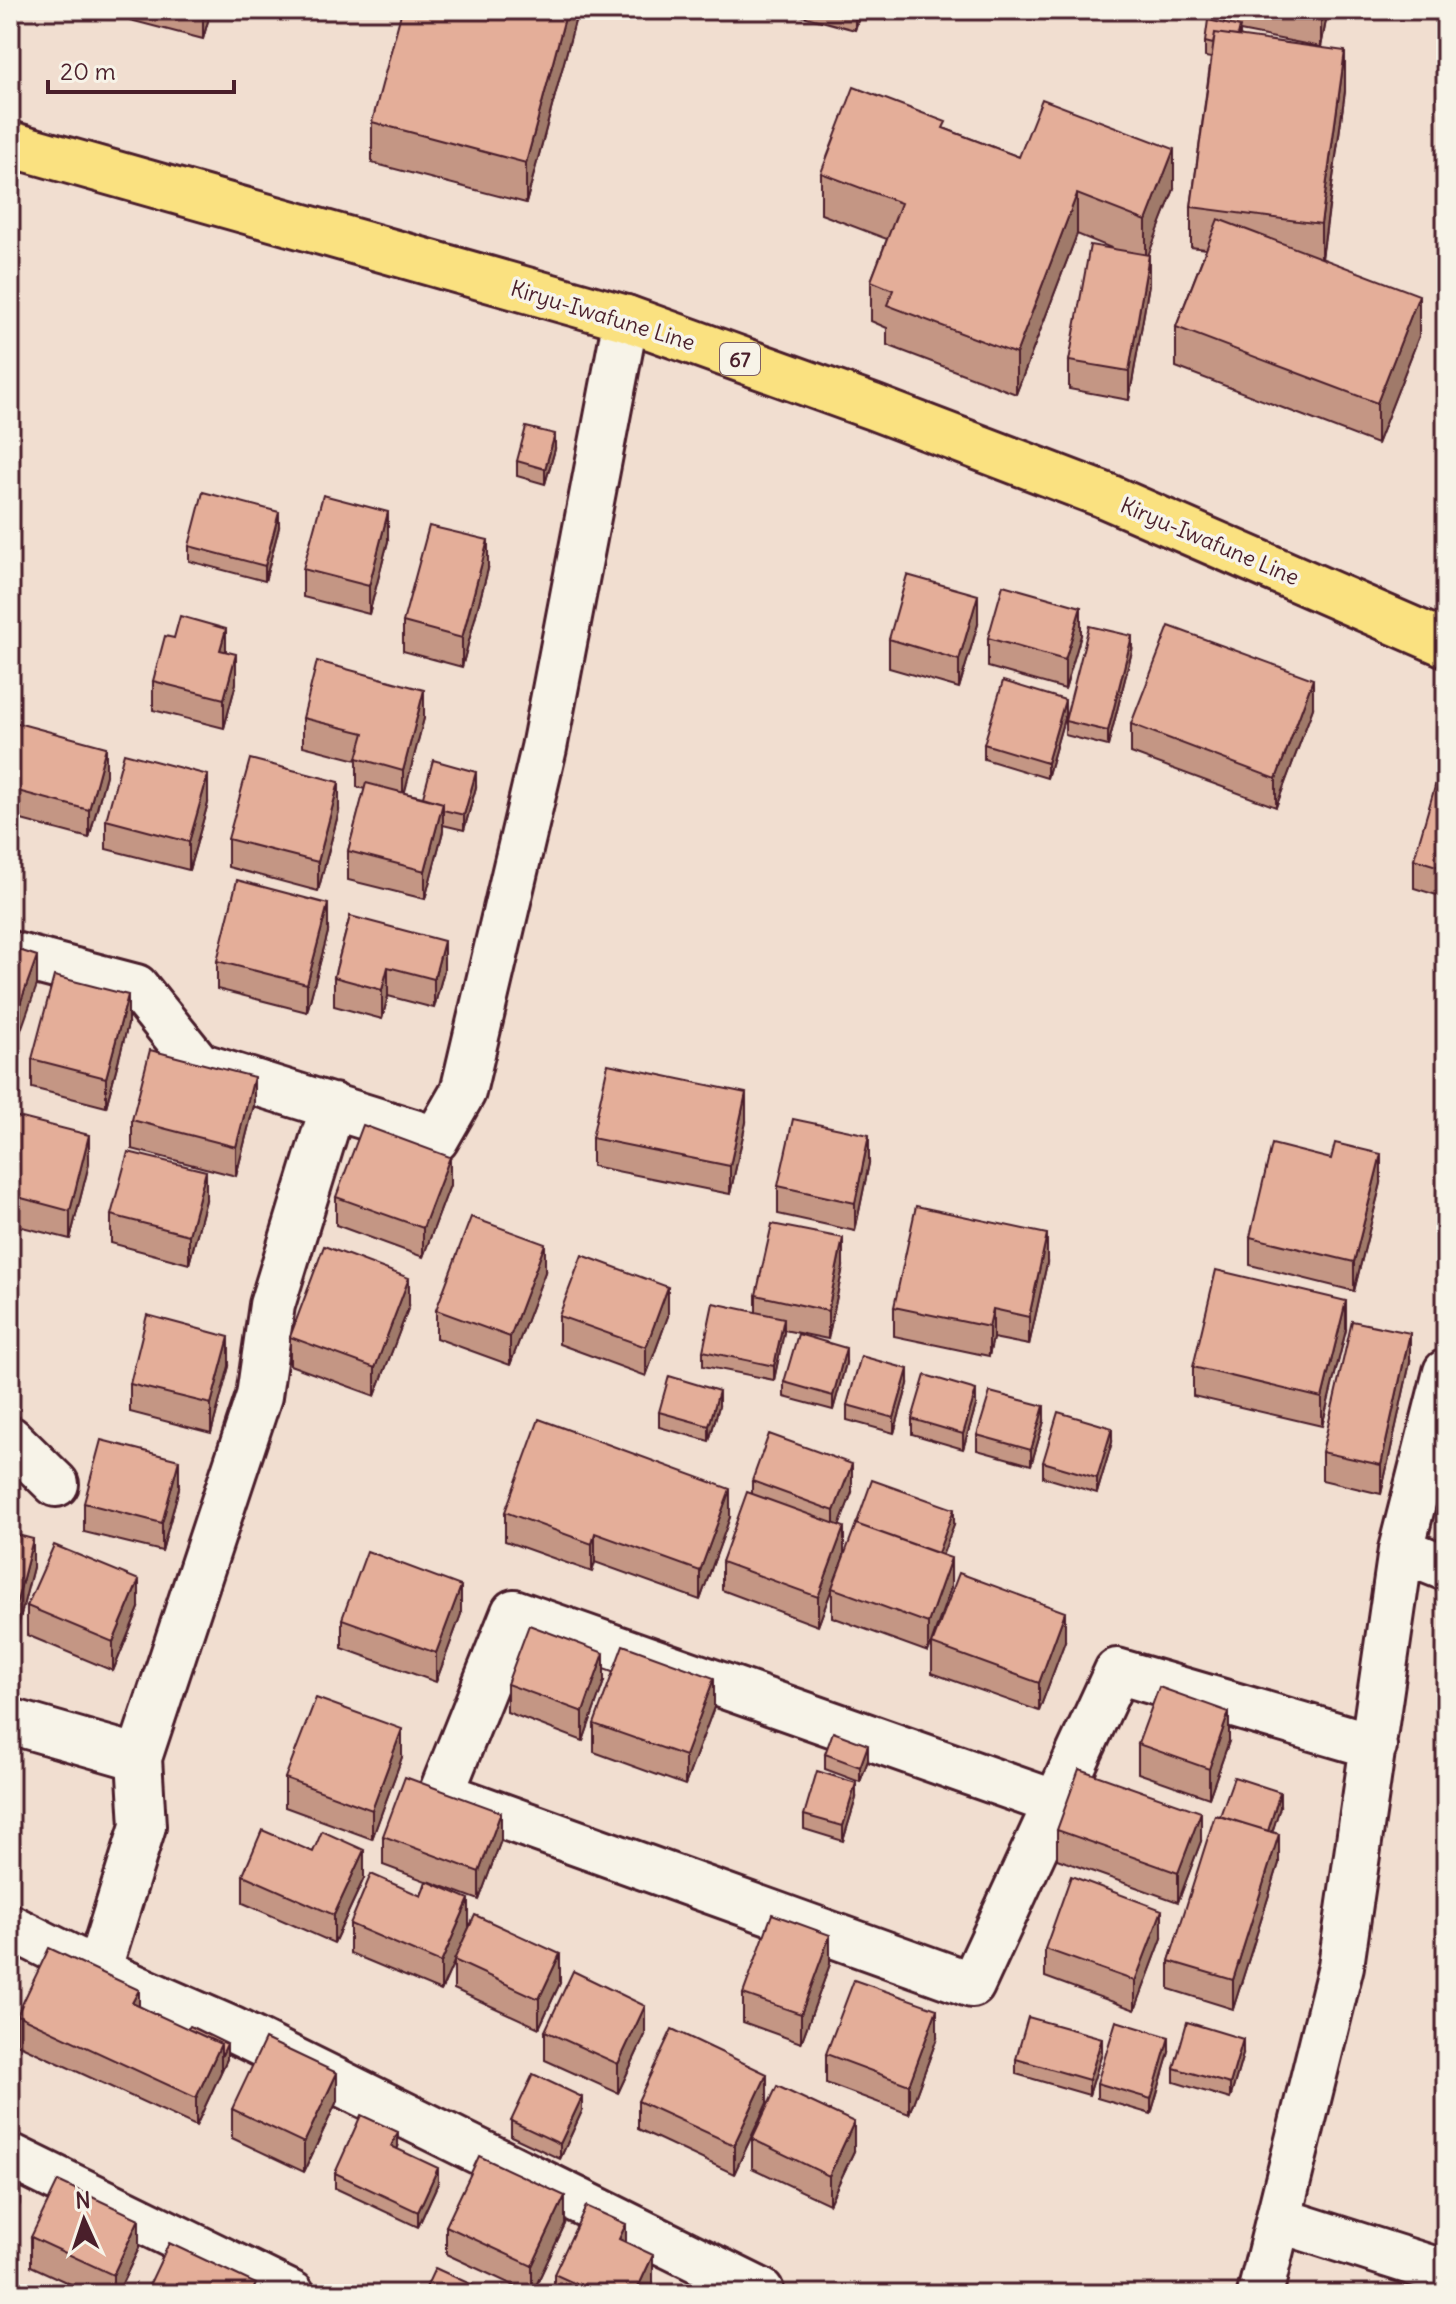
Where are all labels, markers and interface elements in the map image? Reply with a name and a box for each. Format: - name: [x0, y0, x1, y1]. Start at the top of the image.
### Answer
- scale bar: [48, 44, 234, 94]
- text: 20 m: [60, 56, 116, 86]
- street label: Kiryu-Iwafune Line: [507, 274, 699, 356]
- road number: 67: [720, 343, 760, 375]
- street label: Kiryu-Iwafune Line: [1117, 491, 1303, 591]
- north arrow: [44, 2180, 124, 2260]
- text: N: [75, 2186, 91, 2214]

